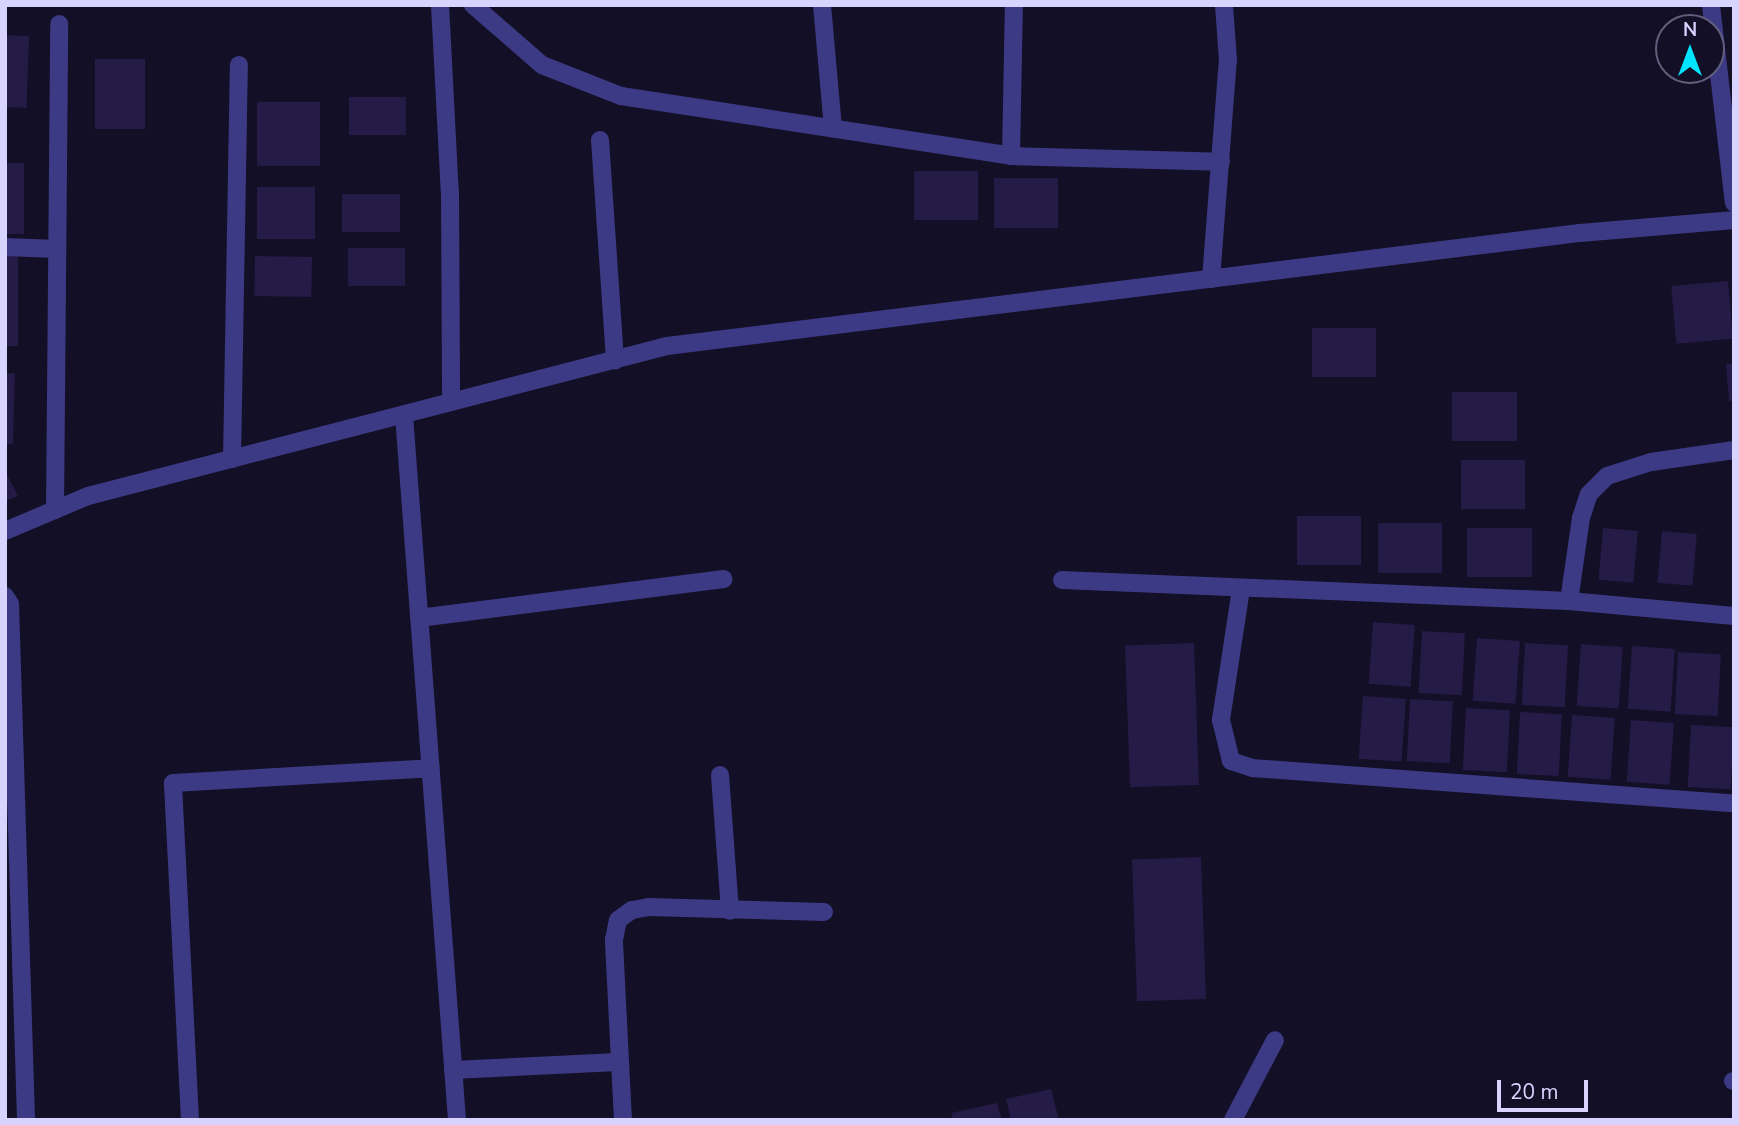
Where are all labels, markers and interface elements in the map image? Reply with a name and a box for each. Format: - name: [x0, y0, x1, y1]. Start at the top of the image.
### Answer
- north arrow: [1655, 14, 1725, 84]
- text: N: [1683, 17, 1697, 43]
- scale bar: [1501, 1066, 1592, 1110]
- text: 20 m: [1510, 1078, 1559, 1106]

